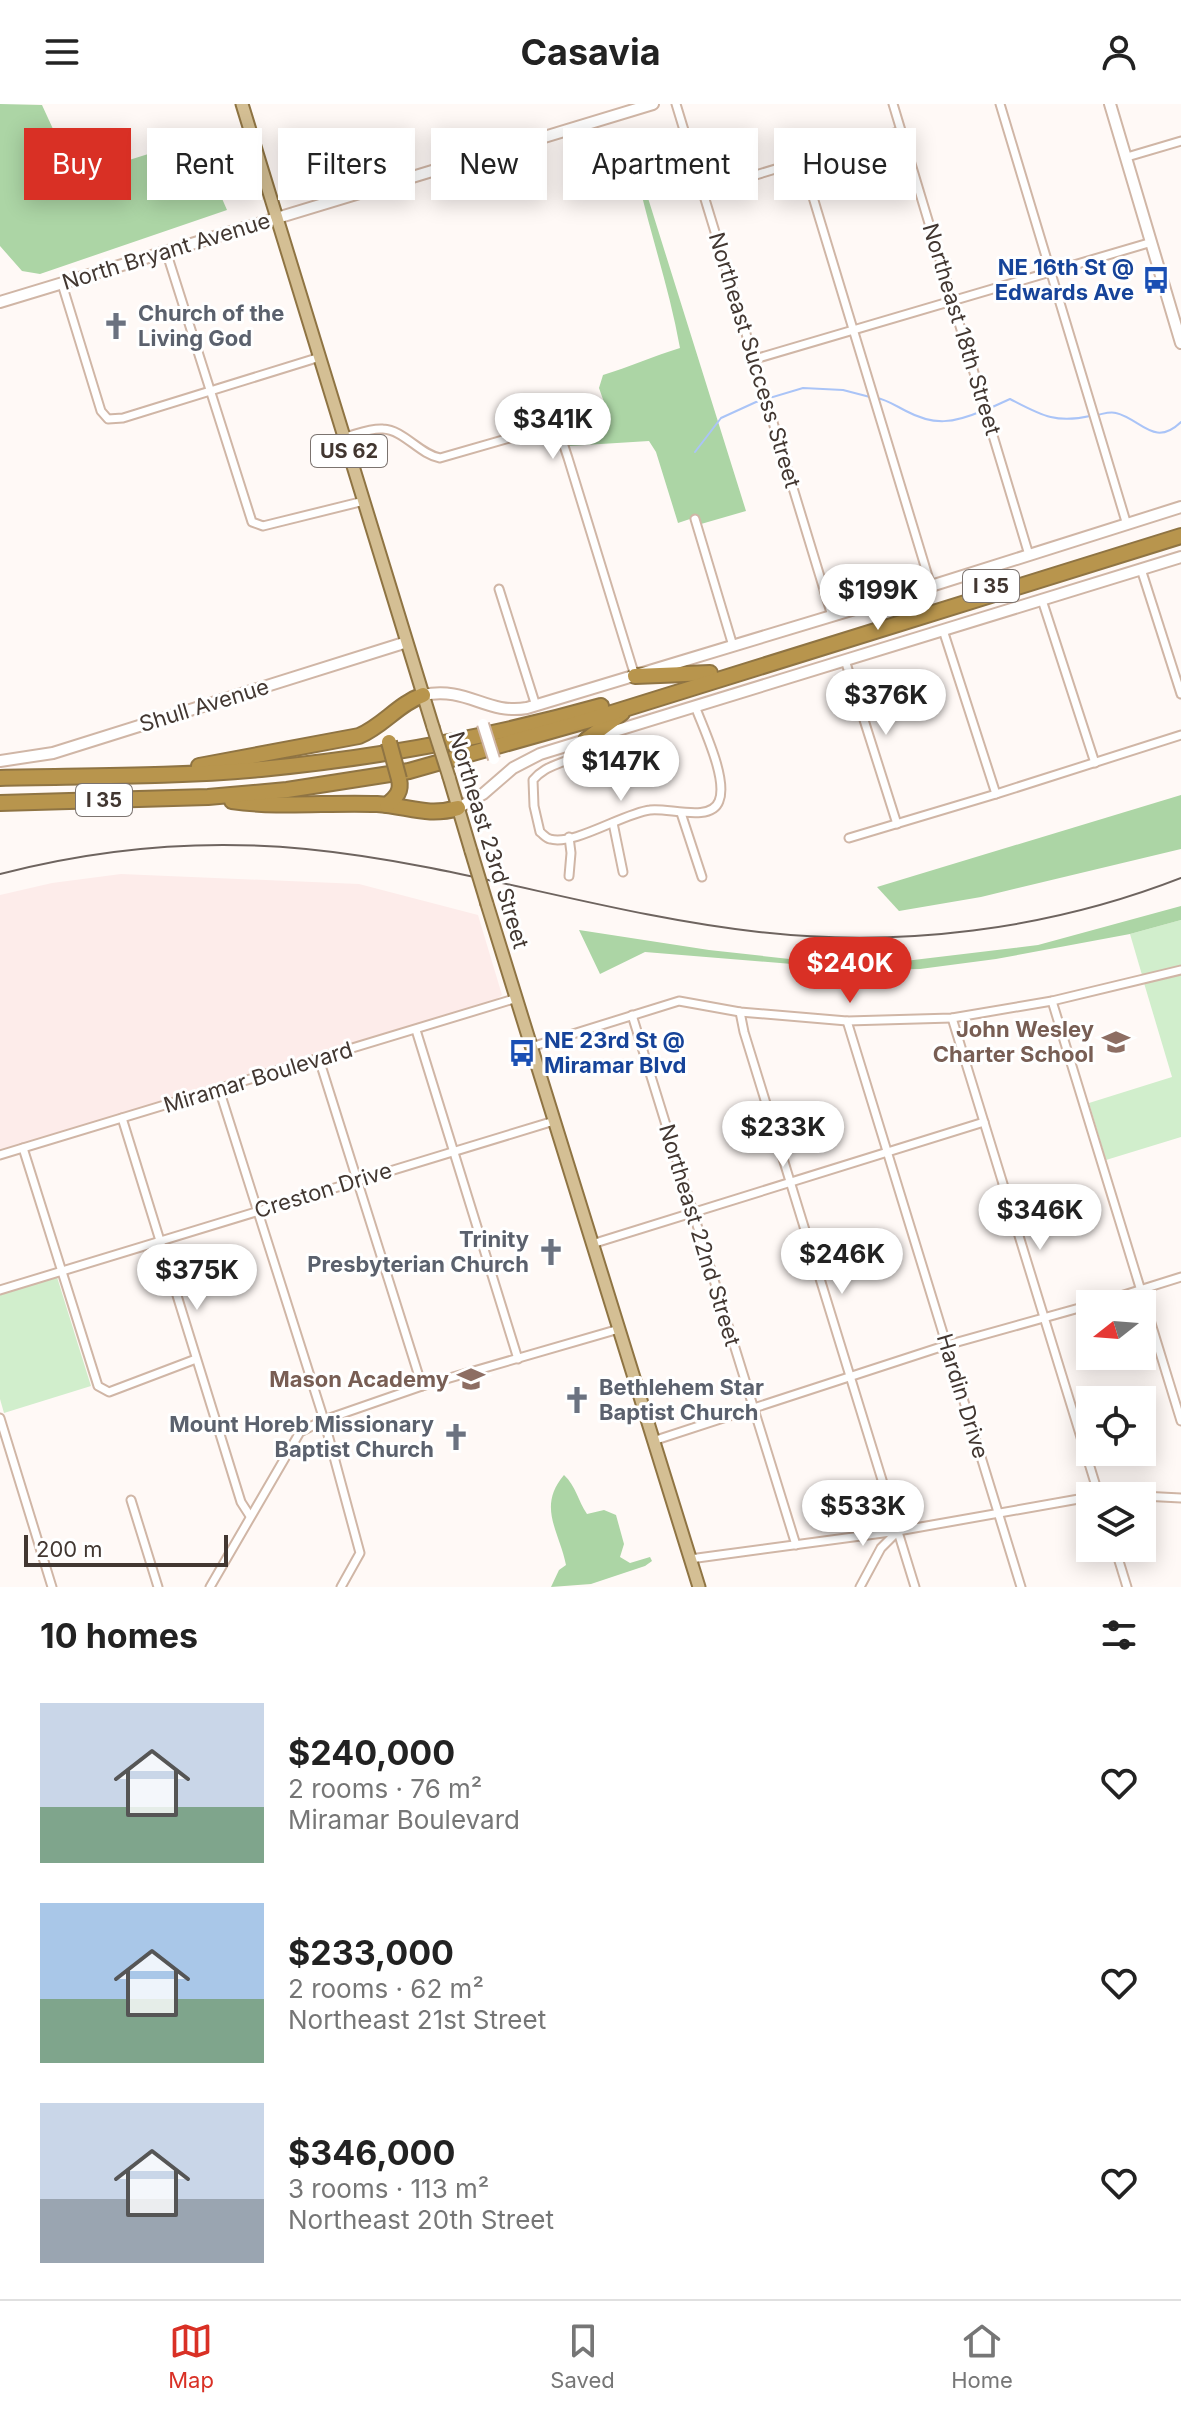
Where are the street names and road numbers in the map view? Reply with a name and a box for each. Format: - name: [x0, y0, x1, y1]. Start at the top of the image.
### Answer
- street label: North Bryant Avenue: [59, 207, 273, 295]
- street label: Northeast 18th Street: [917, 220, 1007, 438]
- street label: Northeast Success Street: [704, 229, 806, 491]
- road number: US 62: [311, 435, 387, 467]
- road number: I 35: [963, 570, 1019, 602]
- street label: Shull Avenue: [136, 673, 272, 737]
- street label: Northeast 23rd Street: [444, 728, 534, 952]
- road number: I 35: [76, 784, 132, 816]
- street label: Miramar Boulevard: [160, 1036, 356, 1118]
- street label: Northeast 22nd Street: [654, 1121, 746, 1349]
- street label: Creston Drive: [251, 1157, 395, 1223]
- street label: Hardin Drive: [932, 1330, 994, 1462]

